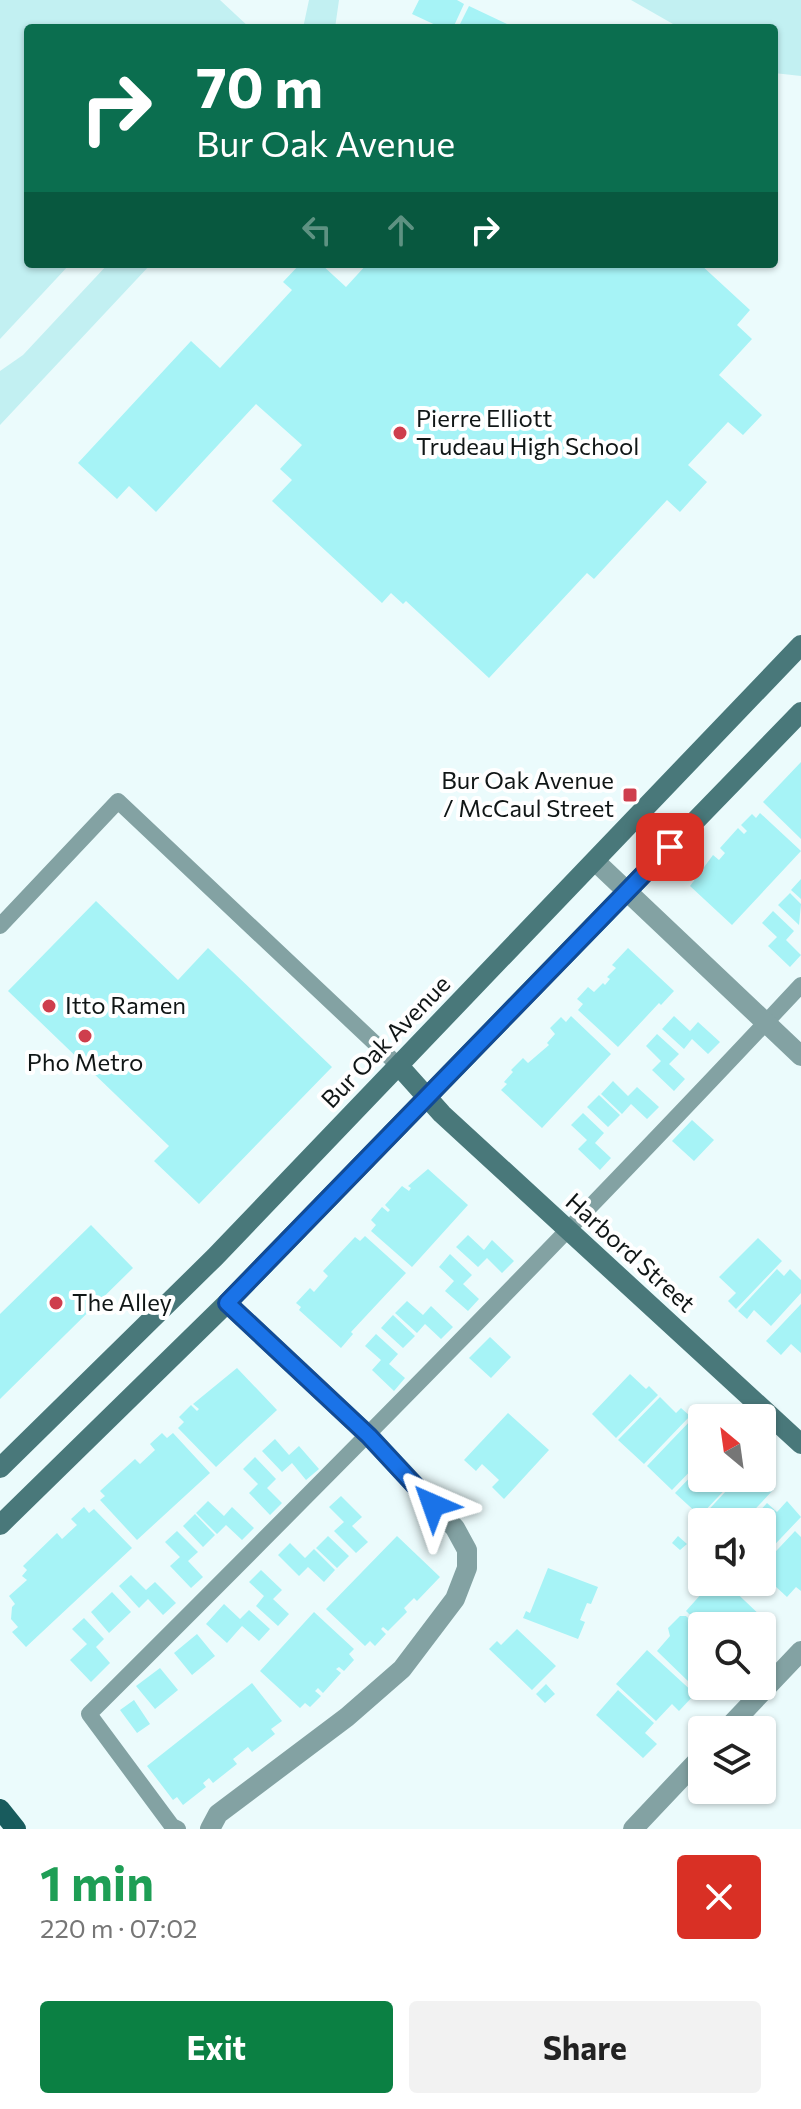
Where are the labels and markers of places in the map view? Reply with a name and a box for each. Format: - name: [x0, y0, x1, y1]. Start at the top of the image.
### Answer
- place label: Pierre Elliott Trudeau High School: [416, 403, 639, 460]
- marker: Pierre Elliott Trudeau High School: [391, 424, 409, 442]
- place label: Bur Oak Avenue / McCaul Street: [441, 765, 614, 822]
- marker: Bur Oak Avenue / McCaul Street: [621, 786, 639, 804]
- pin: [636, 813, 704, 881]
- place label: Itto Ramen: [65, 990, 186, 1019]
- marker: Itto Ramen: [40, 997, 58, 1015]
- marker: Pho Metro: [76, 1027, 94, 1045]
- place label: Pho Metro: [27, 1047, 143, 1076]
- place label: The Alley: [72, 1287, 172, 1316]
- marker: The Alley: [47, 1294, 65, 1312]

